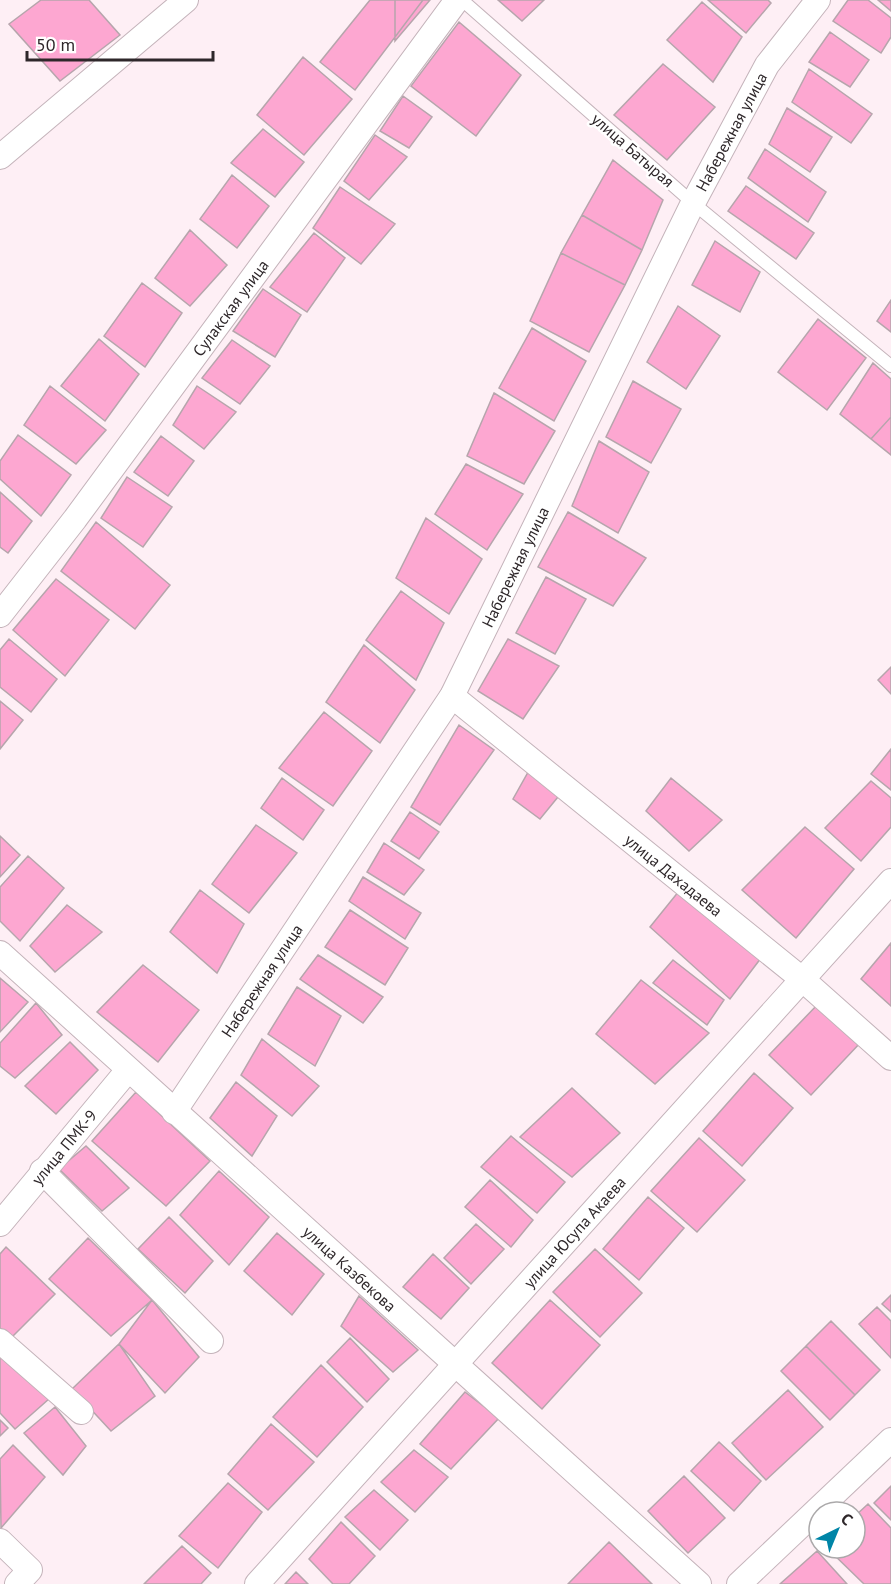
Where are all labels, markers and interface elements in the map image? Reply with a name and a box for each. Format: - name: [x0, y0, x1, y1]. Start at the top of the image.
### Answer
- scale bar: [27, 24, 213, 62]
- text: 50 m: [36, 33, 75, 56]
- street label: Набережная улица: [691, 69, 771, 195]
- street label: улица Батырая: [588, 109, 678, 191]
- street label: Сулакская улица: [188, 256, 273, 360]
- street label: Набережная улица: [477, 503, 553, 631]
- street label: улица Дахадаева: [621, 830, 727, 921]
- street label: Набережная улица: [217, 920, 307, 1041]
- street label: улица ПМК-9: [27, 1105, 101, 1189]
- street label: улица Юсупа Акаева: [519, 1172, 630, 1292]
- street label: улица Казбекова: [299, 1221, 400, 1316]
- north arrow: [807, 1500, 867, 1560]
- text: С: [837, 1509, 857, 1529]

